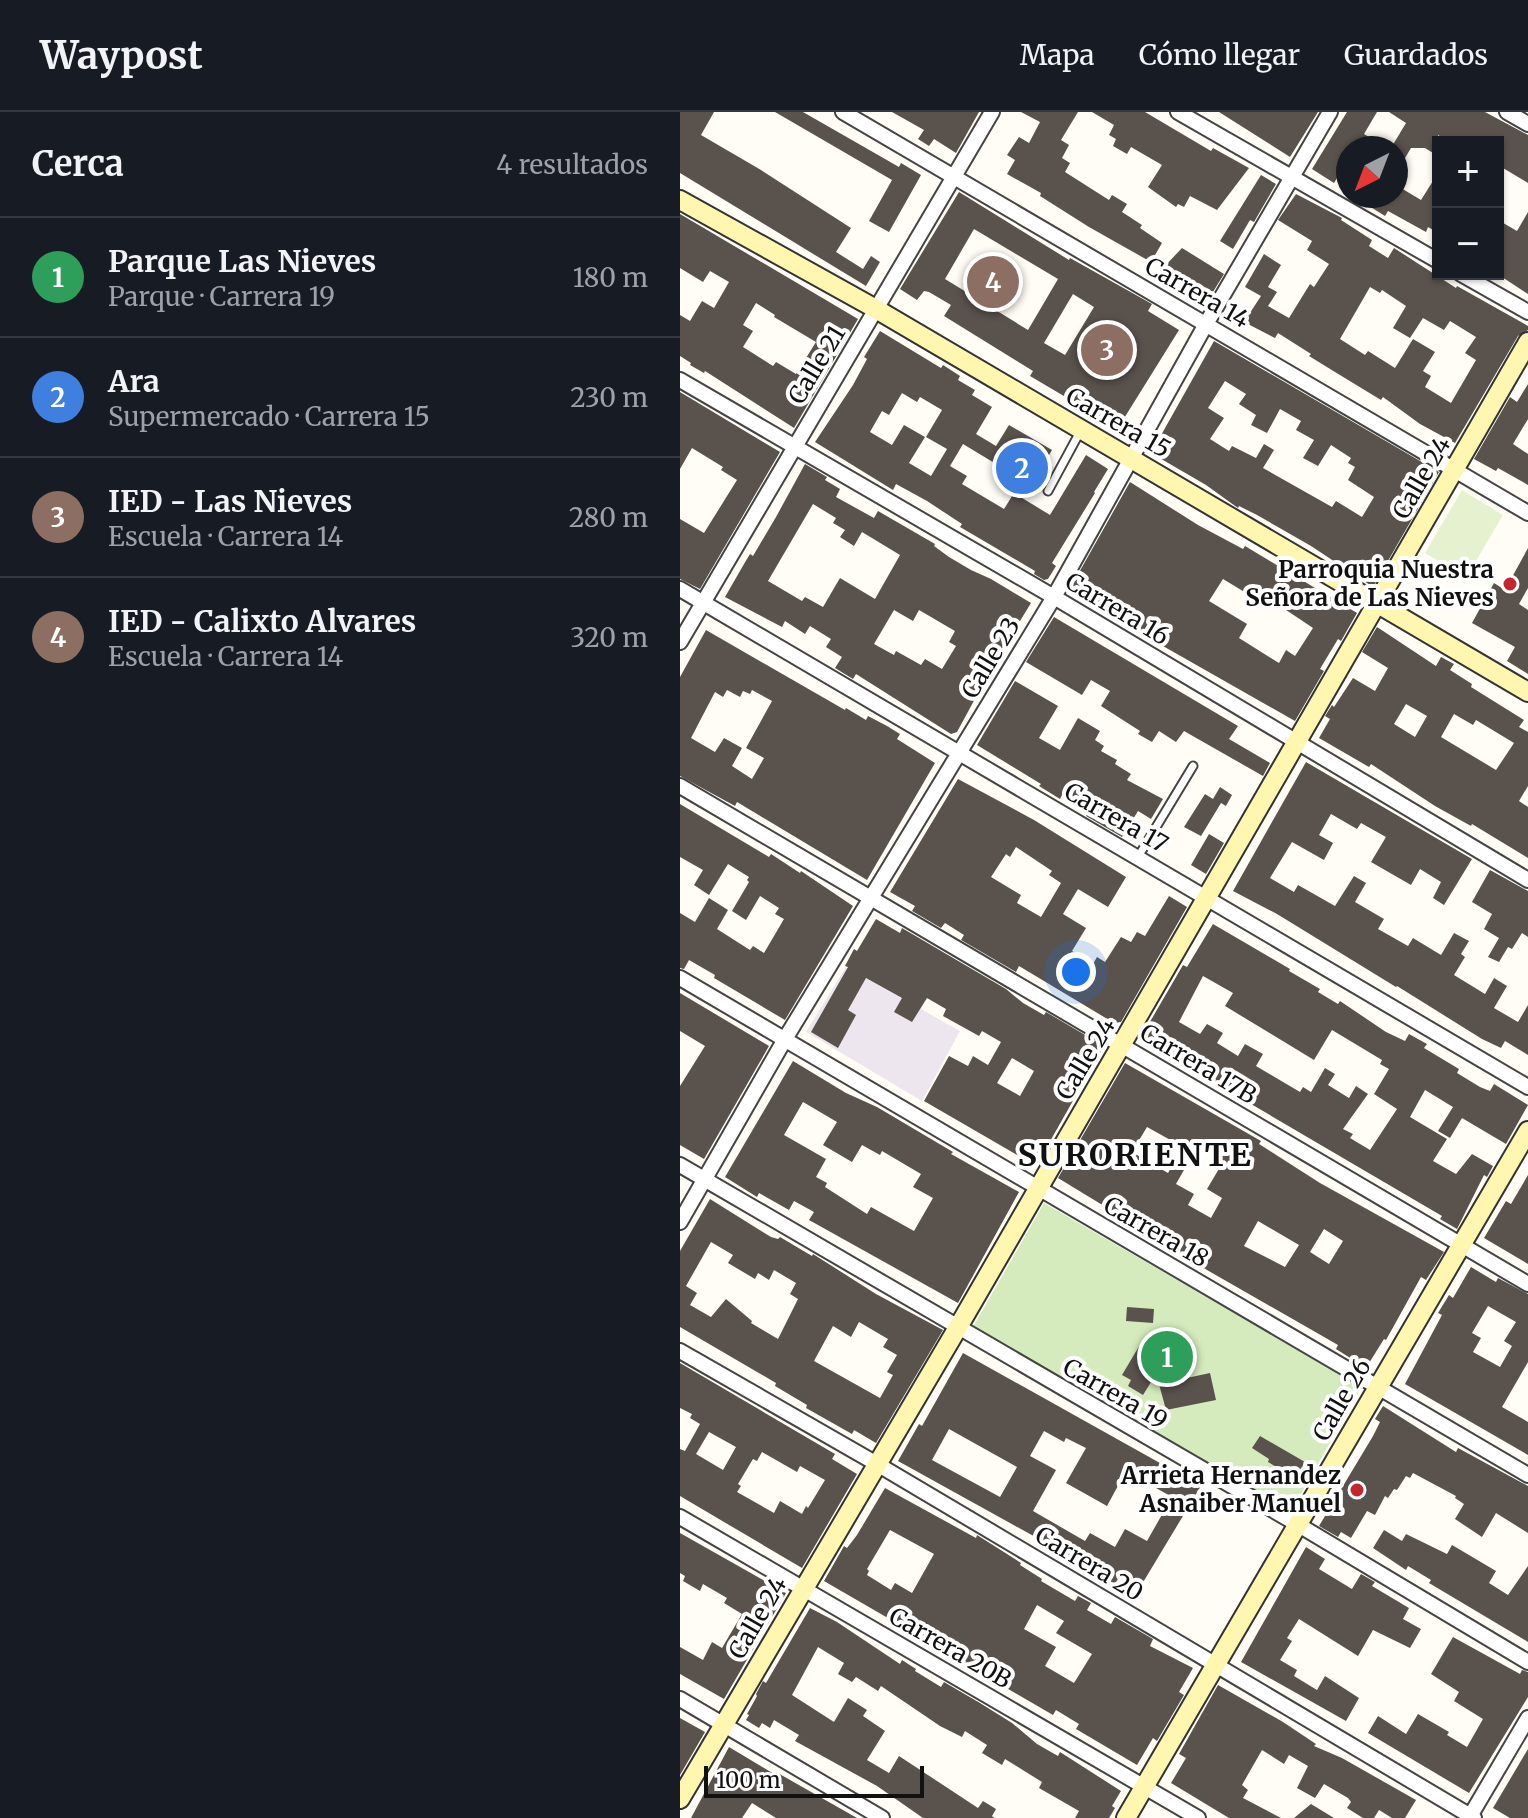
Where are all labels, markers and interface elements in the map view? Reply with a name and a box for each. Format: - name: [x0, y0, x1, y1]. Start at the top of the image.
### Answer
- text: Waypost: [40, 32, 203, 79]
- text: Mapa: [1020, 37, 1095, 73]
- text: Cómo llegar: [1139, 37, 1300, 73]
- text: Guardados: [1344, 37, 1488, 73]
- north arrow: [1336, 136, 1408, 208]
- map controls: [1432, 136, 1504, 280]
- button: +: [1432, 136, 1504, 208]
- text: Cerca: [32, 143, 124, 185]
- text: 4 resultados: [496, 148, 648, 181]
- button: −: [1432, 208, 1504, 280]
- text: Parque Las Nieves: [108, 242, 376, 280]
- street label: Carrera 14: [1139, 250, 1255, 335]
- pin: 4: [967, 252, 1019, 312]
- text: 1: [52, 261, 64, 294]
- text: 180 m: [573, 261, 648, 294]
- text: Parque · Carrera 19: [108, 280, 335, 313]
- street label: Calle 21: [781, 320, 852, 410]
- pin: 3: [1081, 320, 1133, 380]
- text: Ara: [108, 362, 160, 400]
- street label: Carrera 15: [1060, 380, 1176, 465]
- text: 2: [50, 381, 66, 414]
- text: 230 m: [570, 381, 648, 414]
- text: Supermercado · Carrera 15: [108, 400, 430, 433]
- street label: Calle 24: [1386, 431, 1458, 525]
- pin: 2: [996, 438, 1048, 498]
- text: IED - Las Nieves: [108, 482, 352, 520]
- text: 3: [51, 501, 65, 534]
- text: 280 m: [569, 501, 648, 534]
- text: Escuela · Carrera 14: [108, 520, 343, 553]
- place label: Parroquia Nuestra Señora de Las Nieves: [1245, 554, 1494, 613]
- street label: Carrera 16: [1060, 565, 1175, 652]
- marker: Parroquia Nuestra Señora de Las Nieves: [1501, 575, 1519, 593]
- text: IED - Calixto Alvares: [108, 602, 416, 640]
- street label: Calle 23: [954, 612, 1027, 704]
- text: 4: [50, 621, 66, 654]
- text: 320 m: [570, 621, 648, 654]
- text: Escuela · Carrera 14: [108, 640, 343, 673]
- street label: Carrera 17: [1059, 775, 1174, 860]
- your location: [1056, 952, 1096, 992]
- street label: Calle 24: [1049, 1012, 1122, 1105]
- street label: Carrera 17B: [1134, 1017, 1262, 1110]
- district label: SURORIENTE: [1017, 1135, 1253, 1175]
- street label: Carrera 18: [1098, 1189, 1214, 1274]
- pin: 1: [1141, 1327, 1193, 1387]
- street label: Carrera 19: [1058, 1353, 1172, 1435]
- street label: Calle 26: [1306, 1353, 1378, 1447]
- place label: Arrieta Hernandez Asnaiber Manuel: [1120, 1460, 1341, 1519]
- marker: Arrieta Hernandez Asnaiber Manuel: [1348, 1481, 1366, 1499]
- street label: Carrera 20: [1030, 1519, 1149, 1608]
- street label: Calle 24: [722, 1571, 794, 1665]
- street label: Carrera 20B: [884, 1600, 1017, 1695]
- scale bar: [704, 1762, 924, 1798]
- text: 100 m: [716, 1766, 781, 1794]

